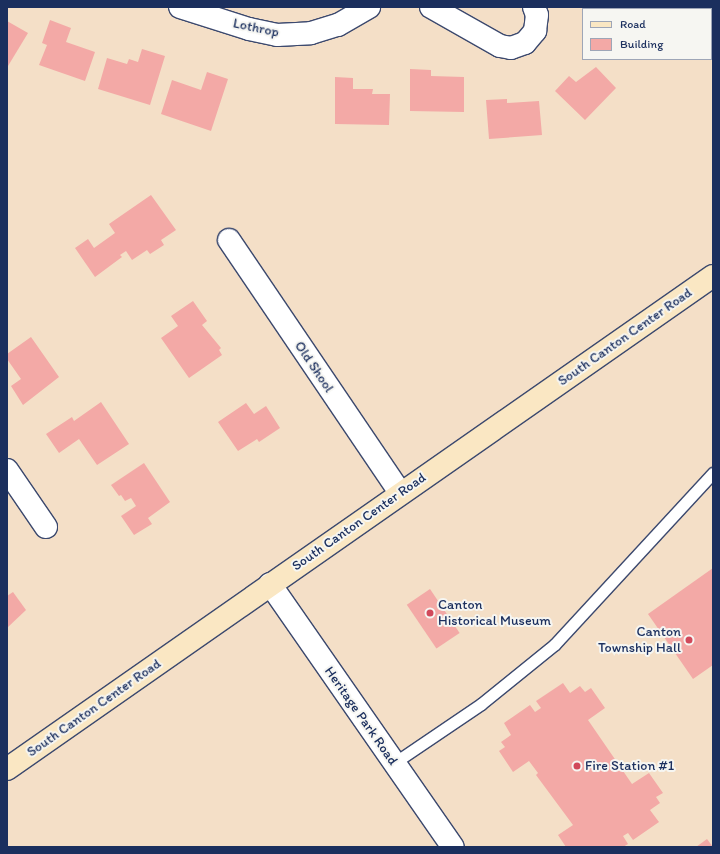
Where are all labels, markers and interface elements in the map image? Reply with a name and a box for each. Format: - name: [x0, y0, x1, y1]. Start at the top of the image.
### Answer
- legend: [582, 8, 712, 60]
- street label: Lothrop: [231, 15, 281, 41]
- text: Road: [620, 17, 646, 31]
- text: Building: [620, 37, 663, 51]
- street label: South Canton Center Road: [555, 284, 695, 390]
- street label: Old Shool: [291, 338, 337, 396]
- street label: South Canton Center Road: [289, 469, 429, 575]
- place label: Canton Historical Museum: [438, 597, 551, 630]
- marker: Canton Historical Museum: [425, 608, 435, 618]
- place label: Canton Township Hall: [598, 624, 681, 656]
- marker: Canton Township Hall: [684, 635, 694, 645]
- street label: South Canton Center Road: [24, 655, 164, 761]
- street label: Heritage Park Road: [321, 664, 401, 768]
- place label: Fire Station #1: [585, 758, 674, 774]
- marker: Fire Station #1: [572, 761, 582, 771]

